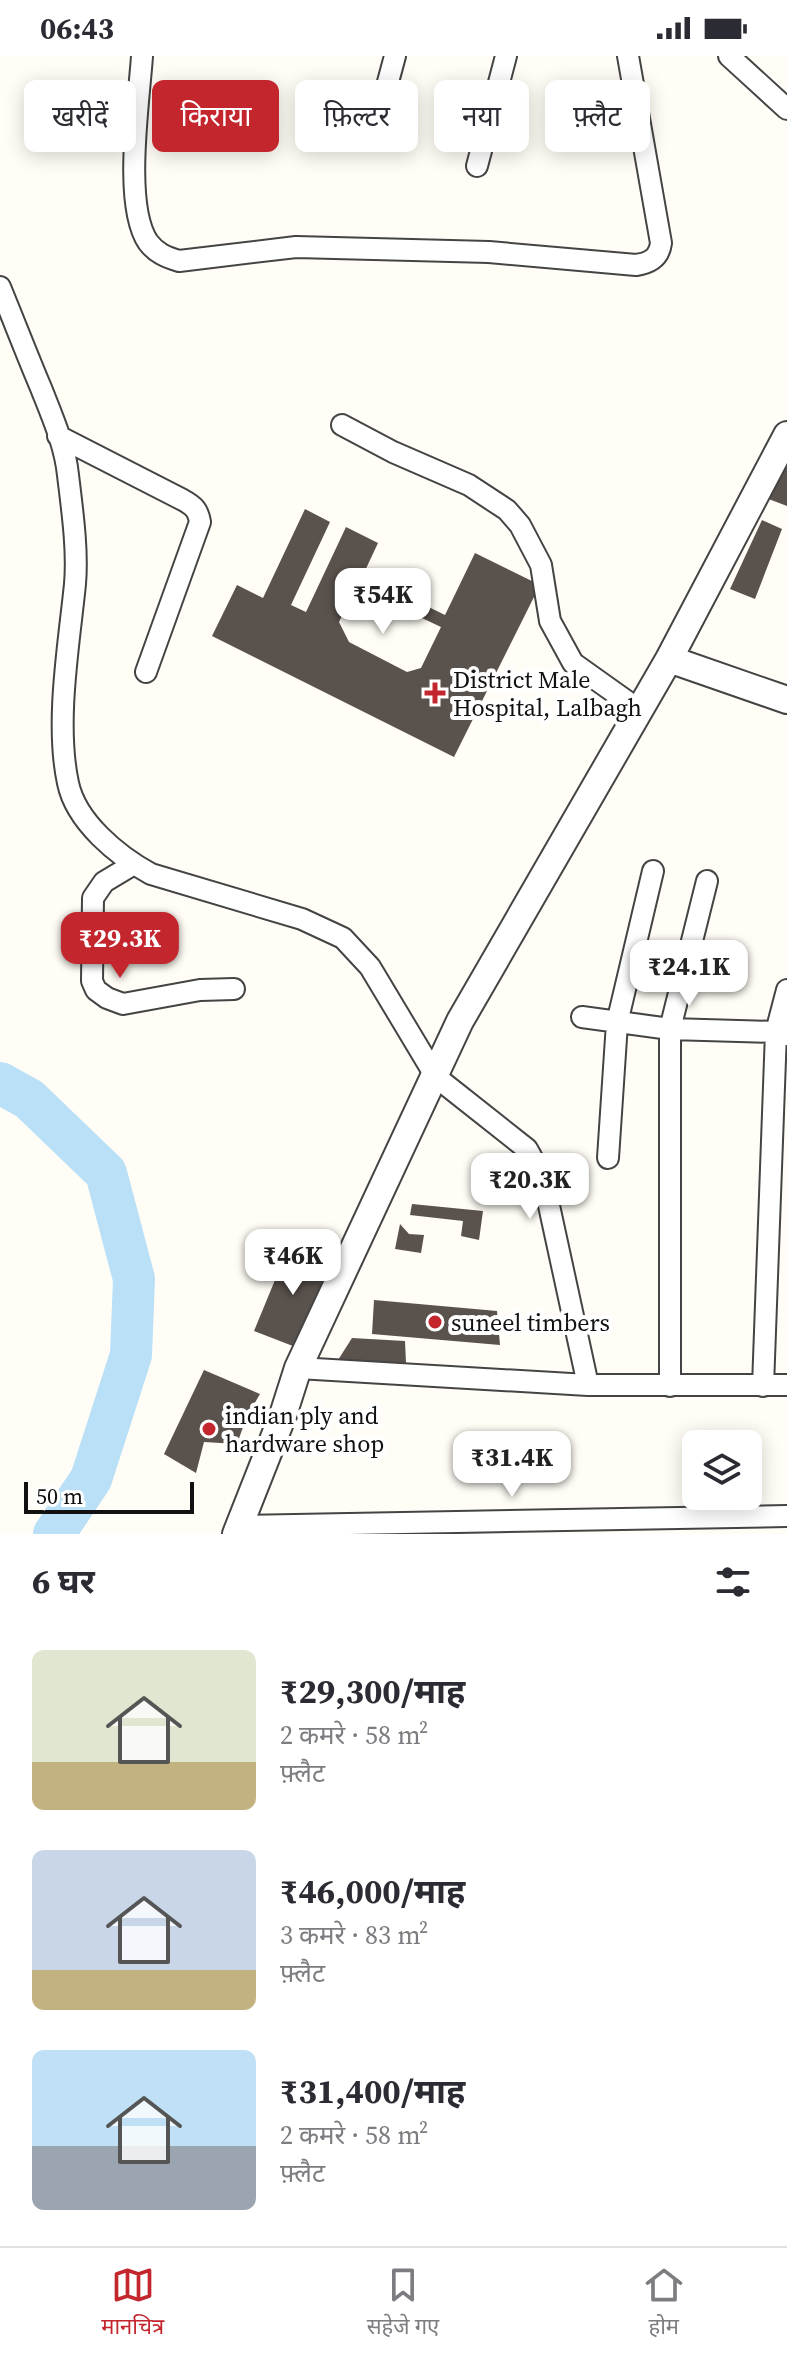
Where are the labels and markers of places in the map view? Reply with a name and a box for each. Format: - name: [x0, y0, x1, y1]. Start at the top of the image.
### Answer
- pin: ₹54K: [336, 568, 430, 636]
- place label: District Male Hospital, Lalbagh: [453, 663, 642, 724]
- marker: District Male Hospital, Lalbagh: [424, 682, 446, 704]
- pin: ₹29.3K: [55, 912, 185, 980]
- pin: ₹24.1K: [624, 940, 754, 1008]
- pin: ₹20.3K: [465, 1153, 595, 1221]
- pin: ₹46K: [246, 1229, 340, 1297]
- place label: suneel timbers: [451, 1306, 610, 1339]
- marker: suneel timbers: [426, 1313, 444, 1331]
- place label: indian ply and hardware shop: [225, 1399, 384, 1460]
- marker: indian ply and hardware shop: [200, 1420, 218, 1438]
- pin: ₹31.4K: [447, 1431, 577, 1499]

